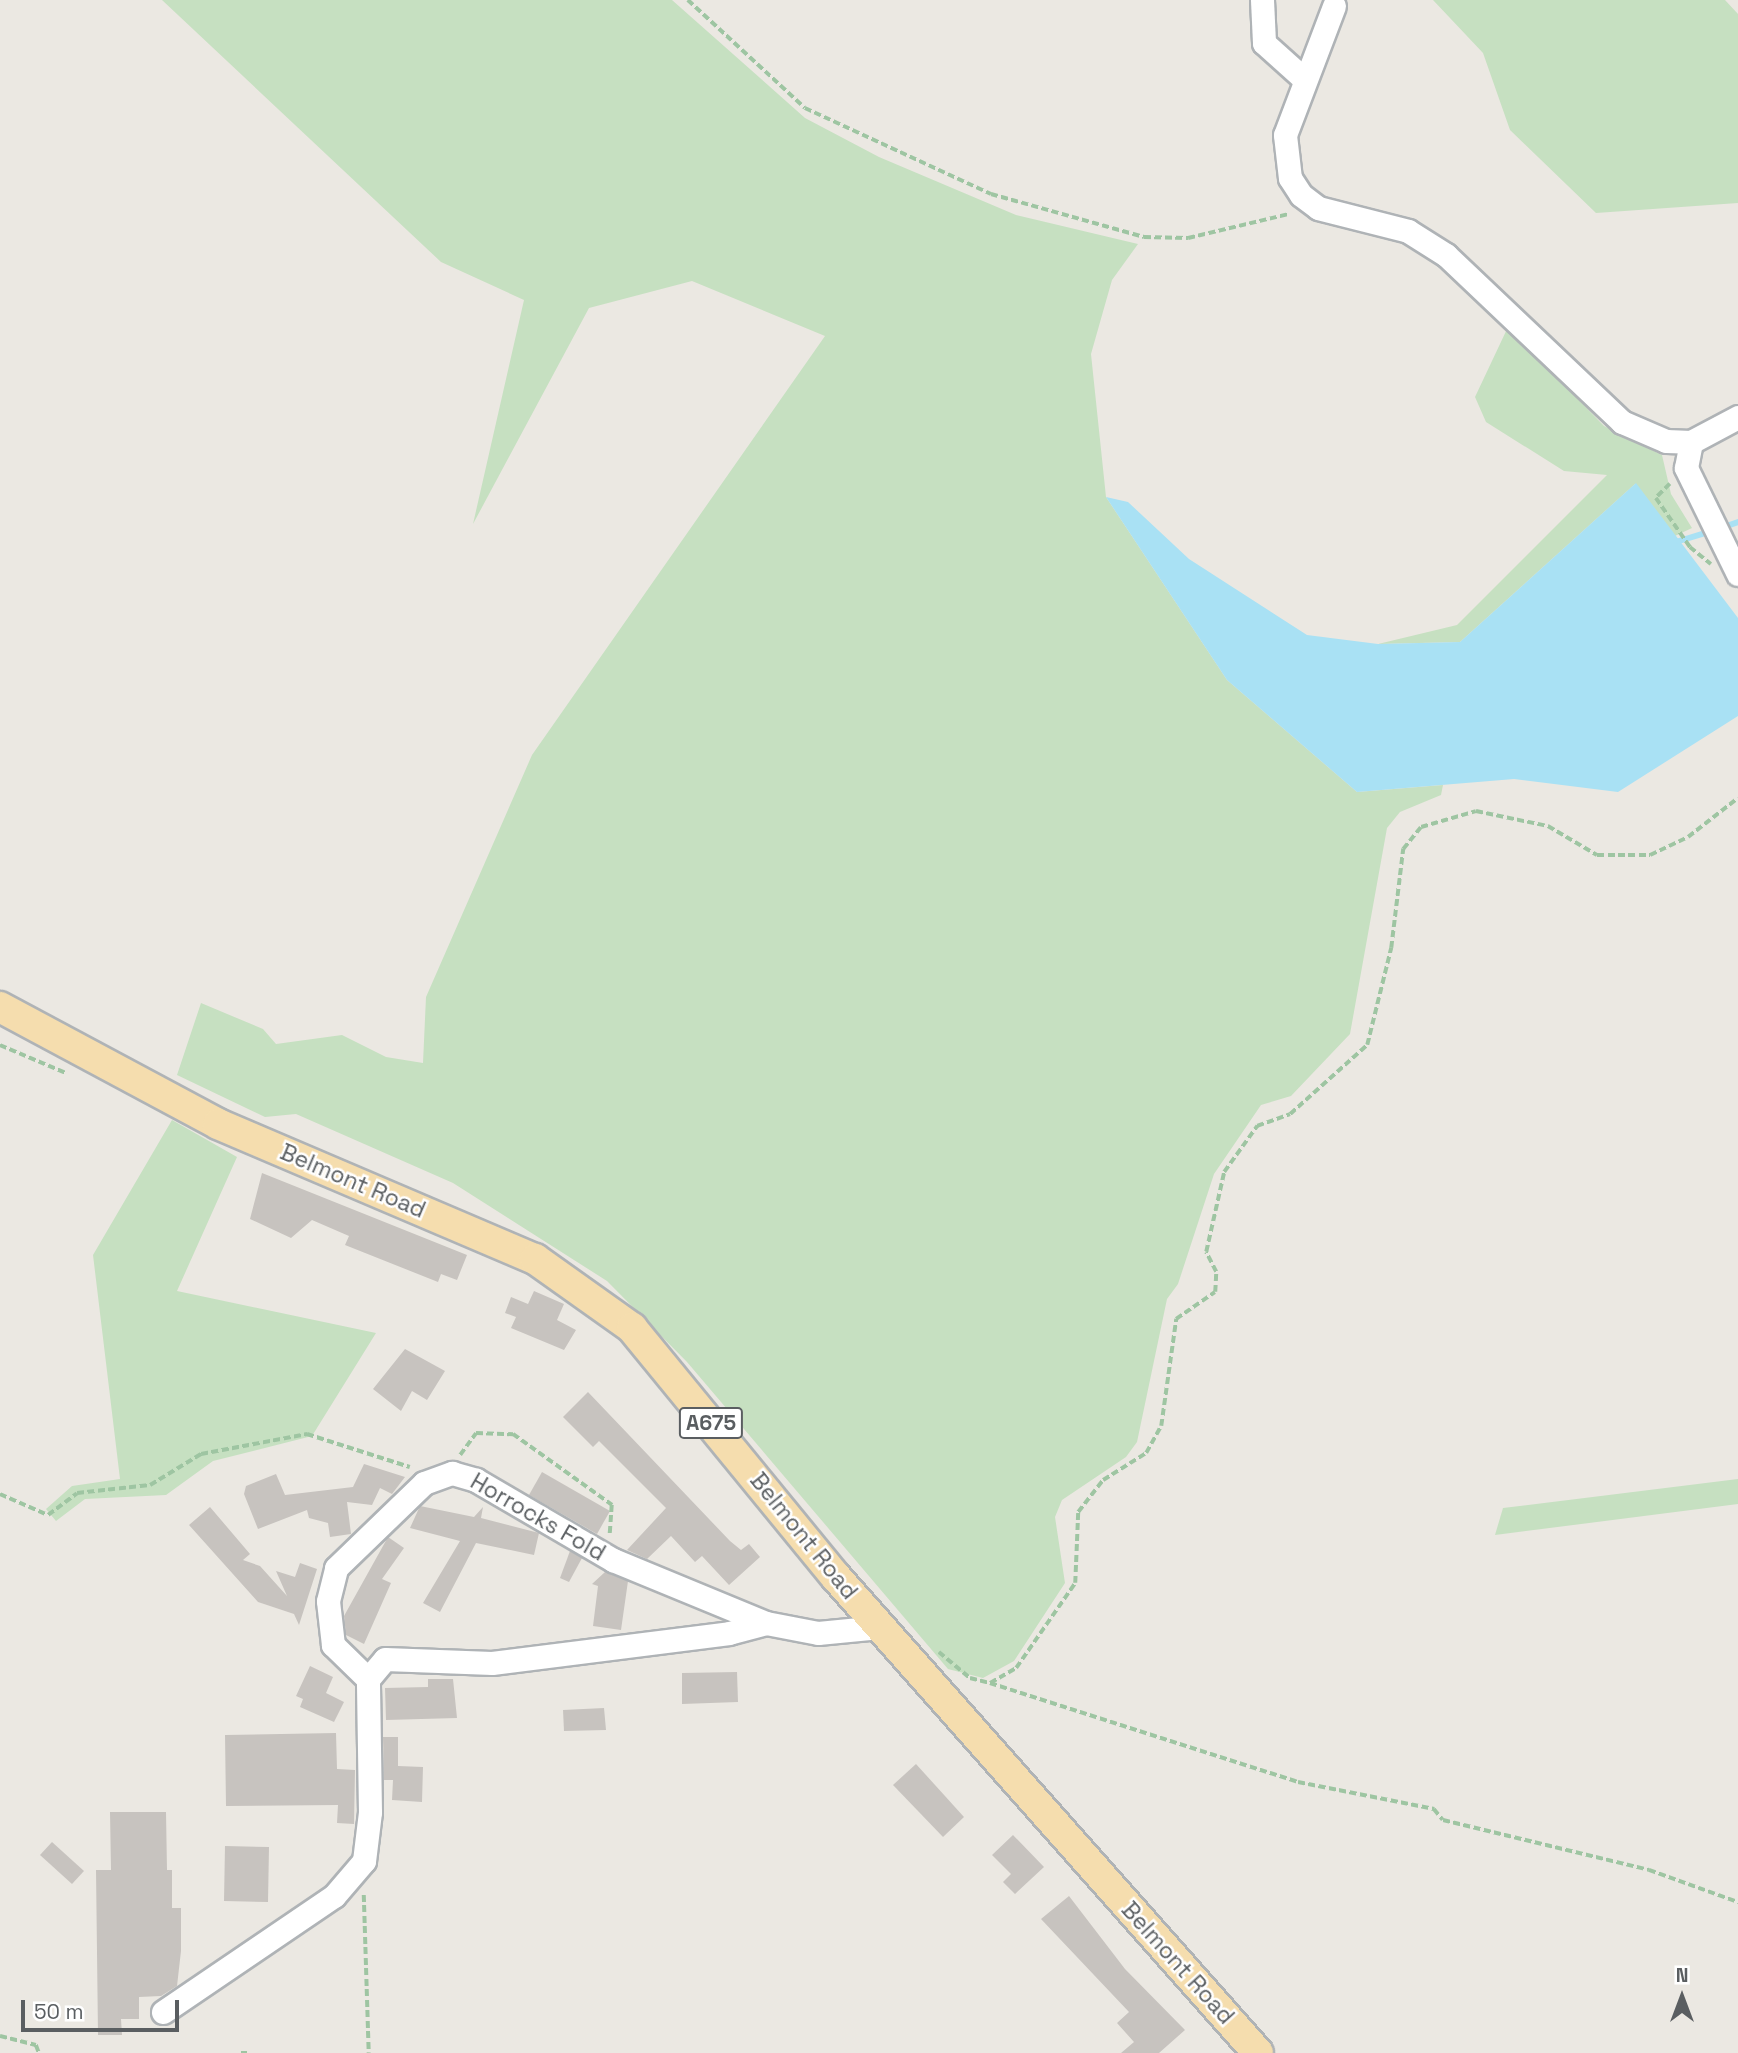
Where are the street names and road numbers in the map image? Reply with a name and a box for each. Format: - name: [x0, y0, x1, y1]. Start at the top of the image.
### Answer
- street label: Belmont Road: [276, 1138, 430, 1224]
- road number: A675: [678, 1406, 744, 1440]
- street label: Horrocks Fold: [466, 1467, 610, 1567]
- street label: Belmont Road: [744, 1467, 864, 1605]
- street label: Belmont Road: [1116, 1896, 1240, 2030]

